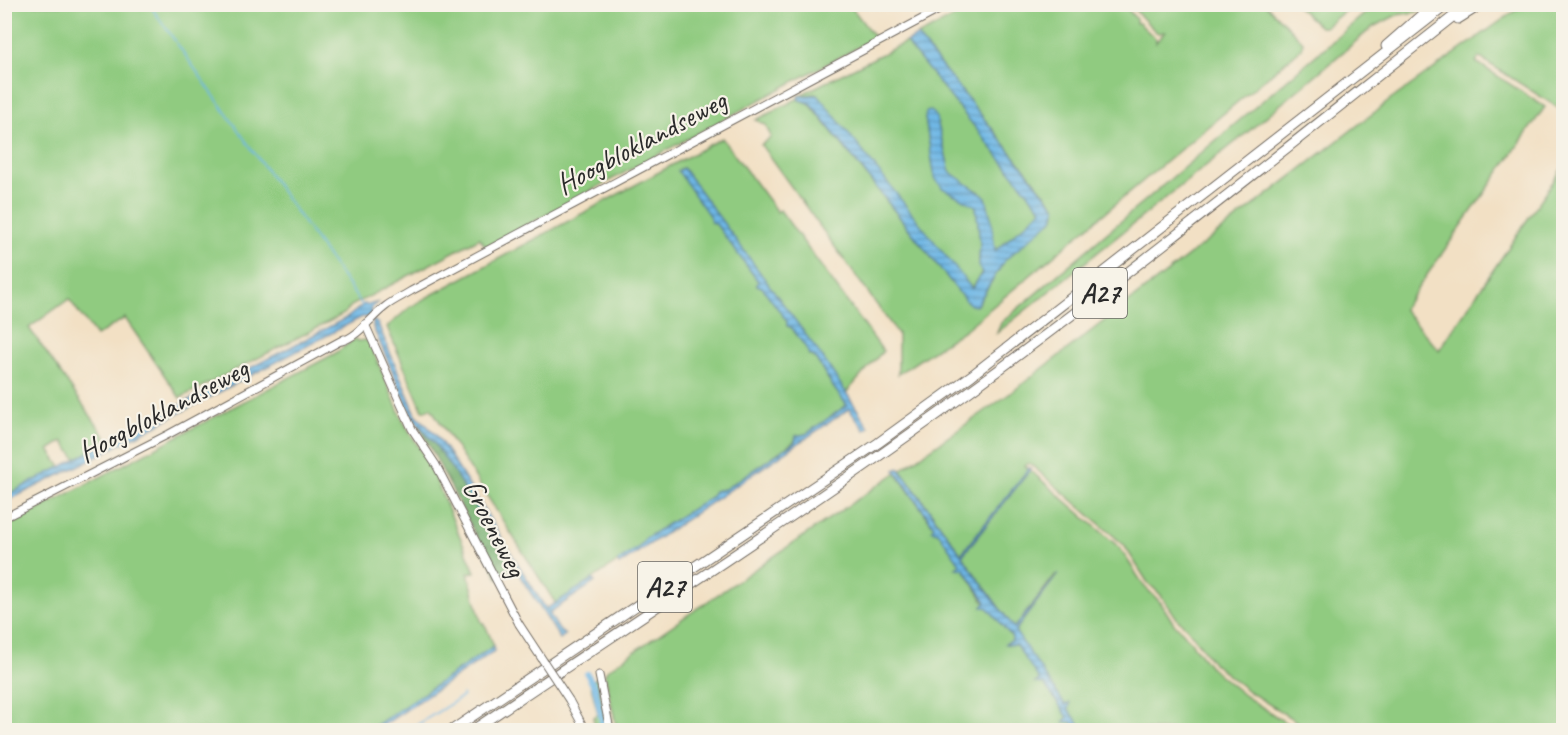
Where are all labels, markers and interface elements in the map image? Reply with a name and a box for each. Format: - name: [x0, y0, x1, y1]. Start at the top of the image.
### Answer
- street label: Hoogbloklandseweg: [549, 81, 734, 203]
- road number: A27: [1073, 268, 1127, 318]
- street label: Hoogbloklandseweg: [71, 349, 256, 471]
- street label: Groeneweg: [454, 473, 536, 585]
- road number: A27: [638, 562, 692, 612]

